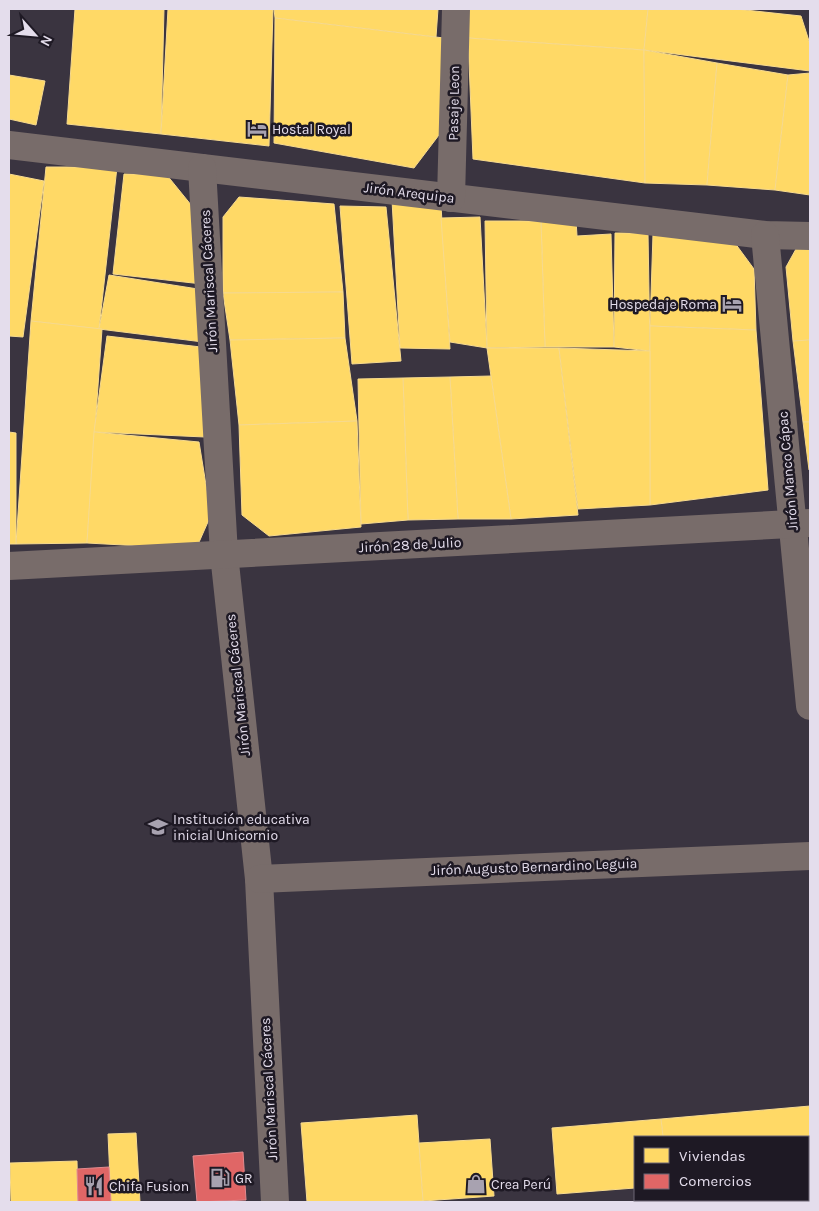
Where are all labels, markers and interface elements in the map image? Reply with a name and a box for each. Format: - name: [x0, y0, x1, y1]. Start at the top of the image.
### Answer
- north arrow: [10, 10, 60, 60]
- text: N: [36, 32, 56, 49]
- street label: Pasaje Leon: [445, 65, 463, 141]
- hotel icon: Hostal Royal: [246, 118, 268, 140]
- place label: Hostal Royal: [272, 121, 351, 138]
- street label: Jirón Arequipa: [363, 179, 455, 207]
- street label: Jirón Mariscal Cáceres: [197, 209, 221, 353]
- hotel icon: Hospedaje Roma: [721, 293, 743, 315]
- place label: Hospedaje Roma: [609, 296, 717, 313]
- street label: Jirón Manco Cápac: [774, 411, 802, 531]
- street label: Jirón 28 de Julio: [358, 534, 462, 556]
- street label: Jirón Mariscal Cáceres: [222, 613, 254, 757]
- place label: Institución educativa inicial Unicornio: [173, 811, 310, 844]
- school or university icon: Institución educativa inicial Unicornio: [147, 816, 169, 838]
- street label: Jirón Augusto Bernardino Leguia: [430, 855, 638, 879]
- street label: Jirón Mariscal Cáceres: [257, 1017, 281, 1161]
- legend: [634, 1136, 809, 1201]
- text: Viviendas: [679, 1147, 746, 1165]
- fuel station icon: GR: [209, 1167, 231, 1189]
- place label: GR: [235, 1170, 253, 1187]
- text: Comercios: [679, 1172, 752, 1190]
- shop icon: Crea Perú: [465, 1173, 487, 1195]
- restaurant icon: Chifa Fusion: [83, 1175, 105, 1197]
- place label: Crea Perú: [491, 1176, 551, 1193]
- place label: Chifa Fusion: [109, 1178, 189, 1195]

